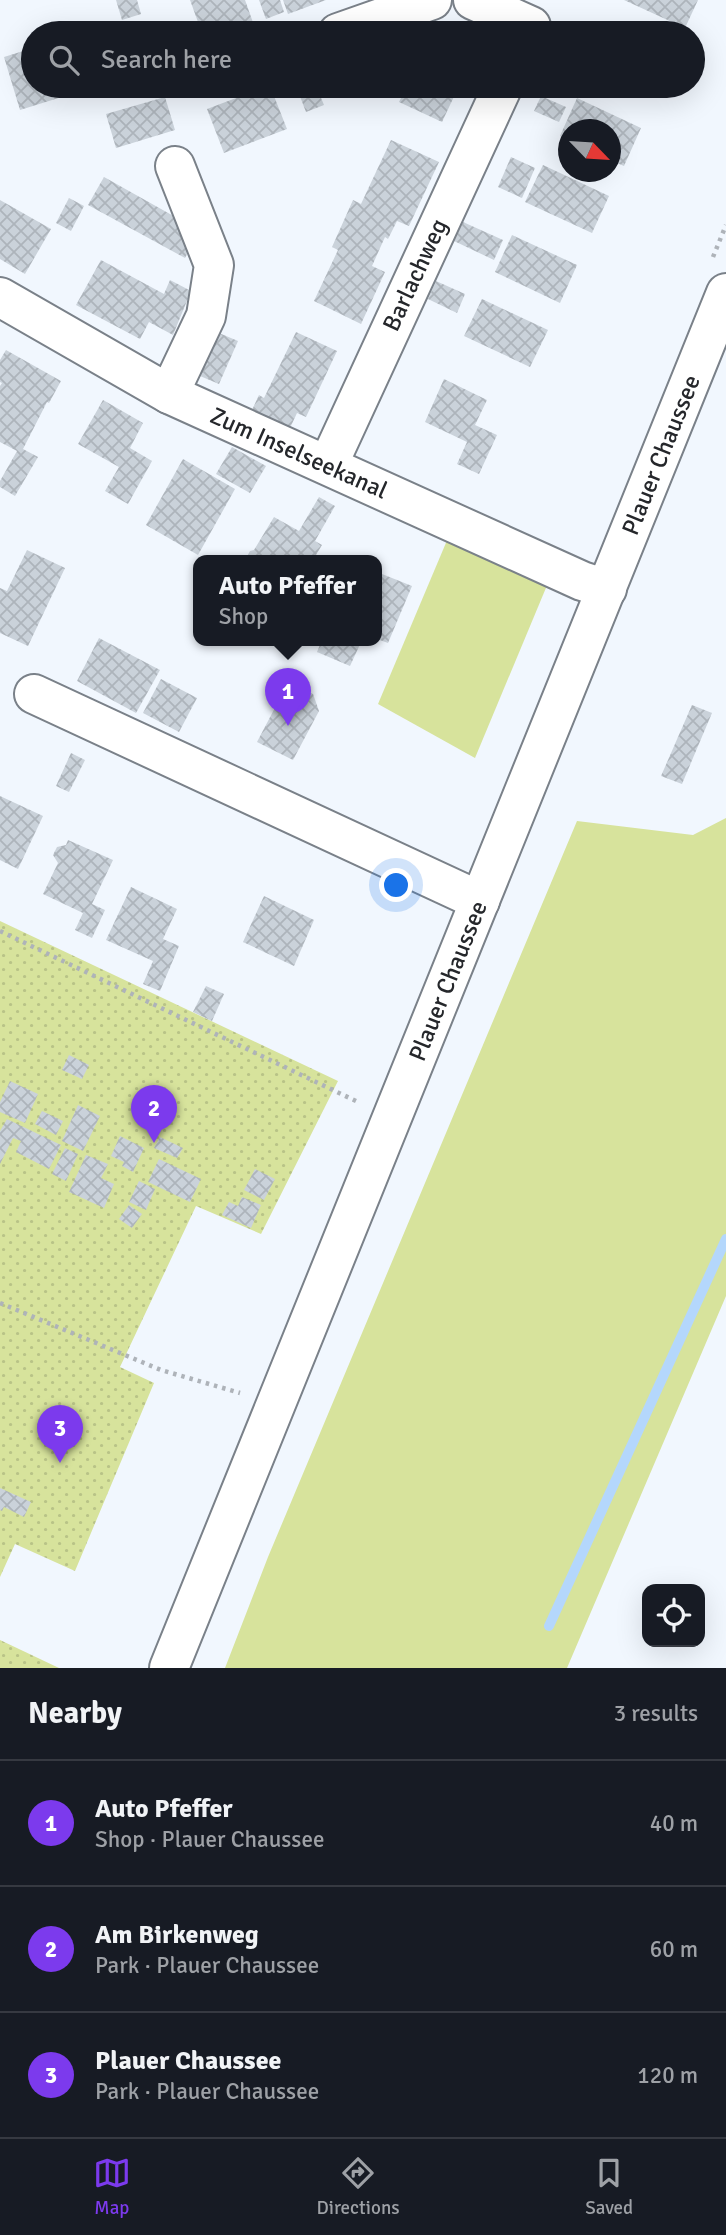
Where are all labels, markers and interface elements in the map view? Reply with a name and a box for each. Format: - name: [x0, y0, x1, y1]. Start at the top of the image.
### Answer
- search box: [21, 21, 705, 98]
- icon: search: [45, 41, 83, 79]
- text: Search here: [101, 44, 232, 76]
- north arrow: [558, 119, 621, 182]
- street label: Barlachweg: [376, 214, 454, 336]
- street label: Plauer Chaussee: [615, 371, 707, 539]
- street label: Zum Inselseekanal: [206, 400, 392, 506]
- popup: [193, 555, 382, 646]
- text: Auto Pfeffer: [219, 570, 356, 602]
- text: Shop: [219, 602, 268, 631]
- pin: 1: [265, 668, 311, 726]
- your location: [379, 868, 413, 902]
- street label: Plauer Chaussee: [402, 897, 494, 1065]
- pin: 2: [131, 1085, 177, 1143]
- pin: 3: [37, 1405, 83, 1463]
- map controls: [642, 1584, 705, 1647]
- button: locate: [642, 1584, 705, 1647]
- text: Nearby: [28, 1695, 122, 1732]
- text: 3 results: [614, 1699, 698, 1728]
- text: Auto Pfeffer: [95, 1793, 233, 1825]
- text: 1: [45, 1809, 57, 1838]
- text: 40 m: [650, 1809, 698, 1838]
- text: Shop · Plauer Chaussee: [95, 1825, 324, 1854]
- text: Am Birkenweg: [95, 1919, 259, 1951]
- text: 2: [45, 1935, 57, 1964]
- text: 60 m: [650, 1935, 698, 1964]
- text: Park · Plauer Chaussee: [95, 1951, 319, 1980]
- text: Plauer Chaussee: [95, 2045, 281, 2077]
- text: 3: [45, 2061, 57, 2090]
- text: 120 m: [637, 2061, 698, 2090]
- text: Park · Plauer Chaussee: [95, 2077, 319, 2106]
- tab: Map: [93, 2154, 131, 2220]
- tab: Directions: [317, 2154, 400, 2220]
- tab: Saved: [585, 2154, 633, 2220]

